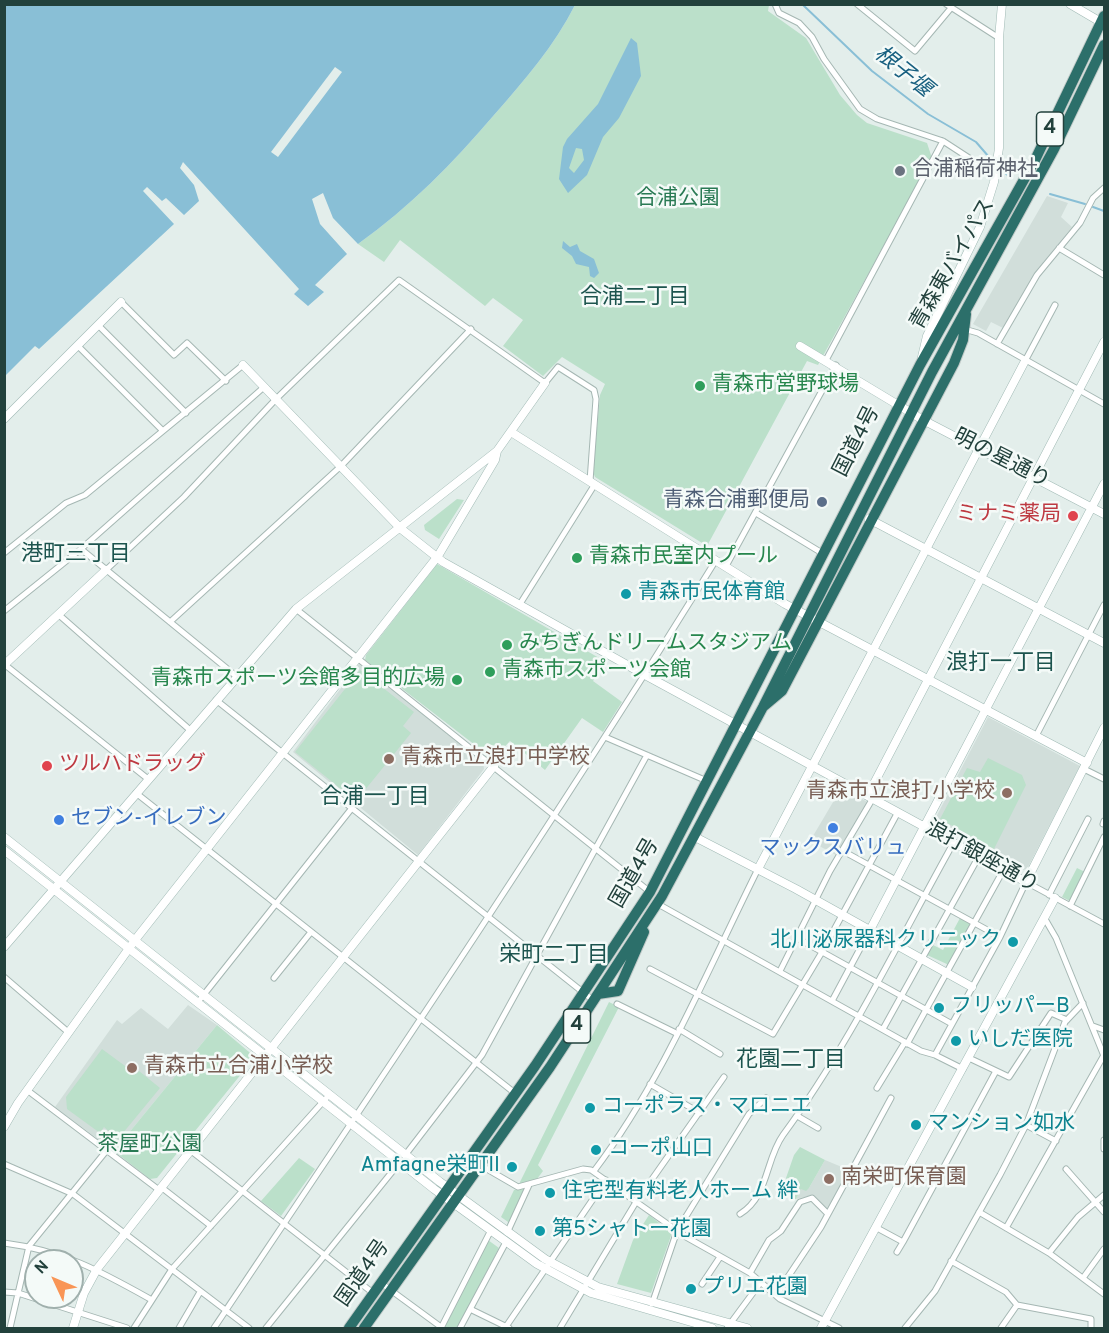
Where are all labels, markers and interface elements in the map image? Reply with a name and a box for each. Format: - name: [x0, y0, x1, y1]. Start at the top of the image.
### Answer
- water label: 根子堰: [868, 42, 936, 104]
- road number: 4: [1036, 112, 1064, 146]
- place label: 合浦稲荷神社: [912, 158, 1038, 184]
- marker: 合浦稲荷神社: [893, 164, 907, 178]
- park label: 合浦公園: [636, 187, 720, 213]
- street label: 青森東バイパス: [906, 195, 1002, 335]
- district label: 合浦二丁目: [580, 286, 690, 312]
- place label: 青森市営野球場: [712, 373, 859, 399]
- marker: 青森市営野球場: [693, 379, 707, 393]
- street label: 国道4号: [830, 402, 886, 482]
- street label: 明の星通り: [949, 425, 1053, 495]
- place label: 青森合浦郵便局: [663, 489, 810, 515]
- marker: 青森合浦郵便局: [815, 495, 829, 509]
- place label: ミナミ薬局: [956, 503, 1061, 529]
- marker: ミナミ薬局: [1066, 509, 1080, 523]
- district label: 港町三丁目: [21, 543, 131, 569]
- place label: 青森市民室内プール: [589, 545, 778, 571]
- marker: 青森市民室内プール: [570, 551, 584, 565]
- place label: 青森市民体育館: [638, 581, 785, 607]
- marker: 青森市民体育館: [619, 587, 633, 601]
- place label: みちぎんドリームスタジアム: [519, 632, 792, 658]
- marker: みちぎんドリームスタジアム: [500, 638, 514, 652]
- district label: 浪打一丁目: [946, 652, 1056, 678]
- place label: 青森市スポーツ会館: [502, 659, 691, 685]
- marker: 青森市スポーツ会館: [483, 665, 497, 679]
- place label: 青森市スポーツ会館多目的広場: [151, 667, 445, 693]
- marker: 青森市スポーツ会館多目的広場: [450, 673, 464, 687]
- place label: 青森市立浪打中学校: [401, 746, 590, 772]
- marker: 青森市立浪打中学校: [382, 752, 396, 766]
- place label: ツルハドラッグ: [59, 753, 206, 779]
- marker: ツルハドラッグ: [40, 759, 54, 773]
- place label: 青森市立浪打小学校: [806, 780, 995, 806]
- district label: 合浦一丁目: [320, 786, 430, 812]
- marker: 青森市立浪打小学校: [1000, 786, 1014, 800]
- place label: セブン-イレブン: [71, 807, 226, 833]
- marker: セブン-イレブン: [52, 813, 66, 827]
- street label: 浪打銀座通り: [920, 816, 1042, 900]
- marker: マックスバリュ: [826, 821, 840, 835]
- street label: 国道4号: [606, 835, 666, 913]
- place label: マックスバリュ: [760, 837, 906, 863]
- place label: 北川泌尿器科クリニック: [770, 929, 1001, 955]
- marker: 北川泌尿器科クリニック: [1006, 935, 1020, 949]
- district label: 栄町二丁目: [499, 944, 609, 970]
- place label: フリッパーB: [951, 995, 1070, 1021]
- marker: フリッパーB: [932, 1001, 946, 1015]
- road number: 4: [564, 1009, 590, 1043]
- place label: いしだ医院: [968, 1028, 1073, 1054]
- marker: いしだ医院: [949, 1034, 963, 1048]
- district label: 花園二丁目: [736, 1049, 846, 1075]
- place label: 青森市立合浦小学校: [144, 1055, 333, 1081]
- marker: 青森市立合浦小学校: [125, 1061, 139, 1075]
- place label: コーポラス・マロニエ: [602, 1095, 812, 1121]
- marker: コーポラス・マロニエ: [583, 1101, 597, 1115]
- place label: マンション如水: [928, 1112, 1075, 1138]
- marker: マンション如水: [909, 1118, 923, 1132]
- park label: 茶屋町公園: [98, 1133, 202, 1159]
- place label: コーポ山口: [608, 1137, 713, 1163]
- marker: コーポ山口: [589, 1143, 603, 1157]
- place label: Amfagne栄町II: [360, 1154, 500, 1180]
- marker: Amfagne栄町II: [505, 1160, 519, 1174]
- place label: 南栄町保育園: [841, 1166, 967, 1192]
- marker: 南栄町保育園: [822, 1172, 836, 1186]
- place label: 住宅型有料老人ホーム 絆: [562, 1180, 798, 1206]
- marker: 住宅型有料老人ホーム 絆: [543, 1186, 557, 1200]
- place label: 第5シャトー花園: [552, 1218, 712, 1244]
- marker: 第5シャトー花園: [533, 1224, 547, 1238]
- street label: 国道4号: [332, 1236, 396, 1312]
- north arrow: [24, 1249, 84, 1309]
- text: N: [31, 1257, 54, 1279]
- place label: プリエ花園: [703, 1276, 808, 1302]
- marker: プリエ花園: [684, 1282, 698, 1296]

